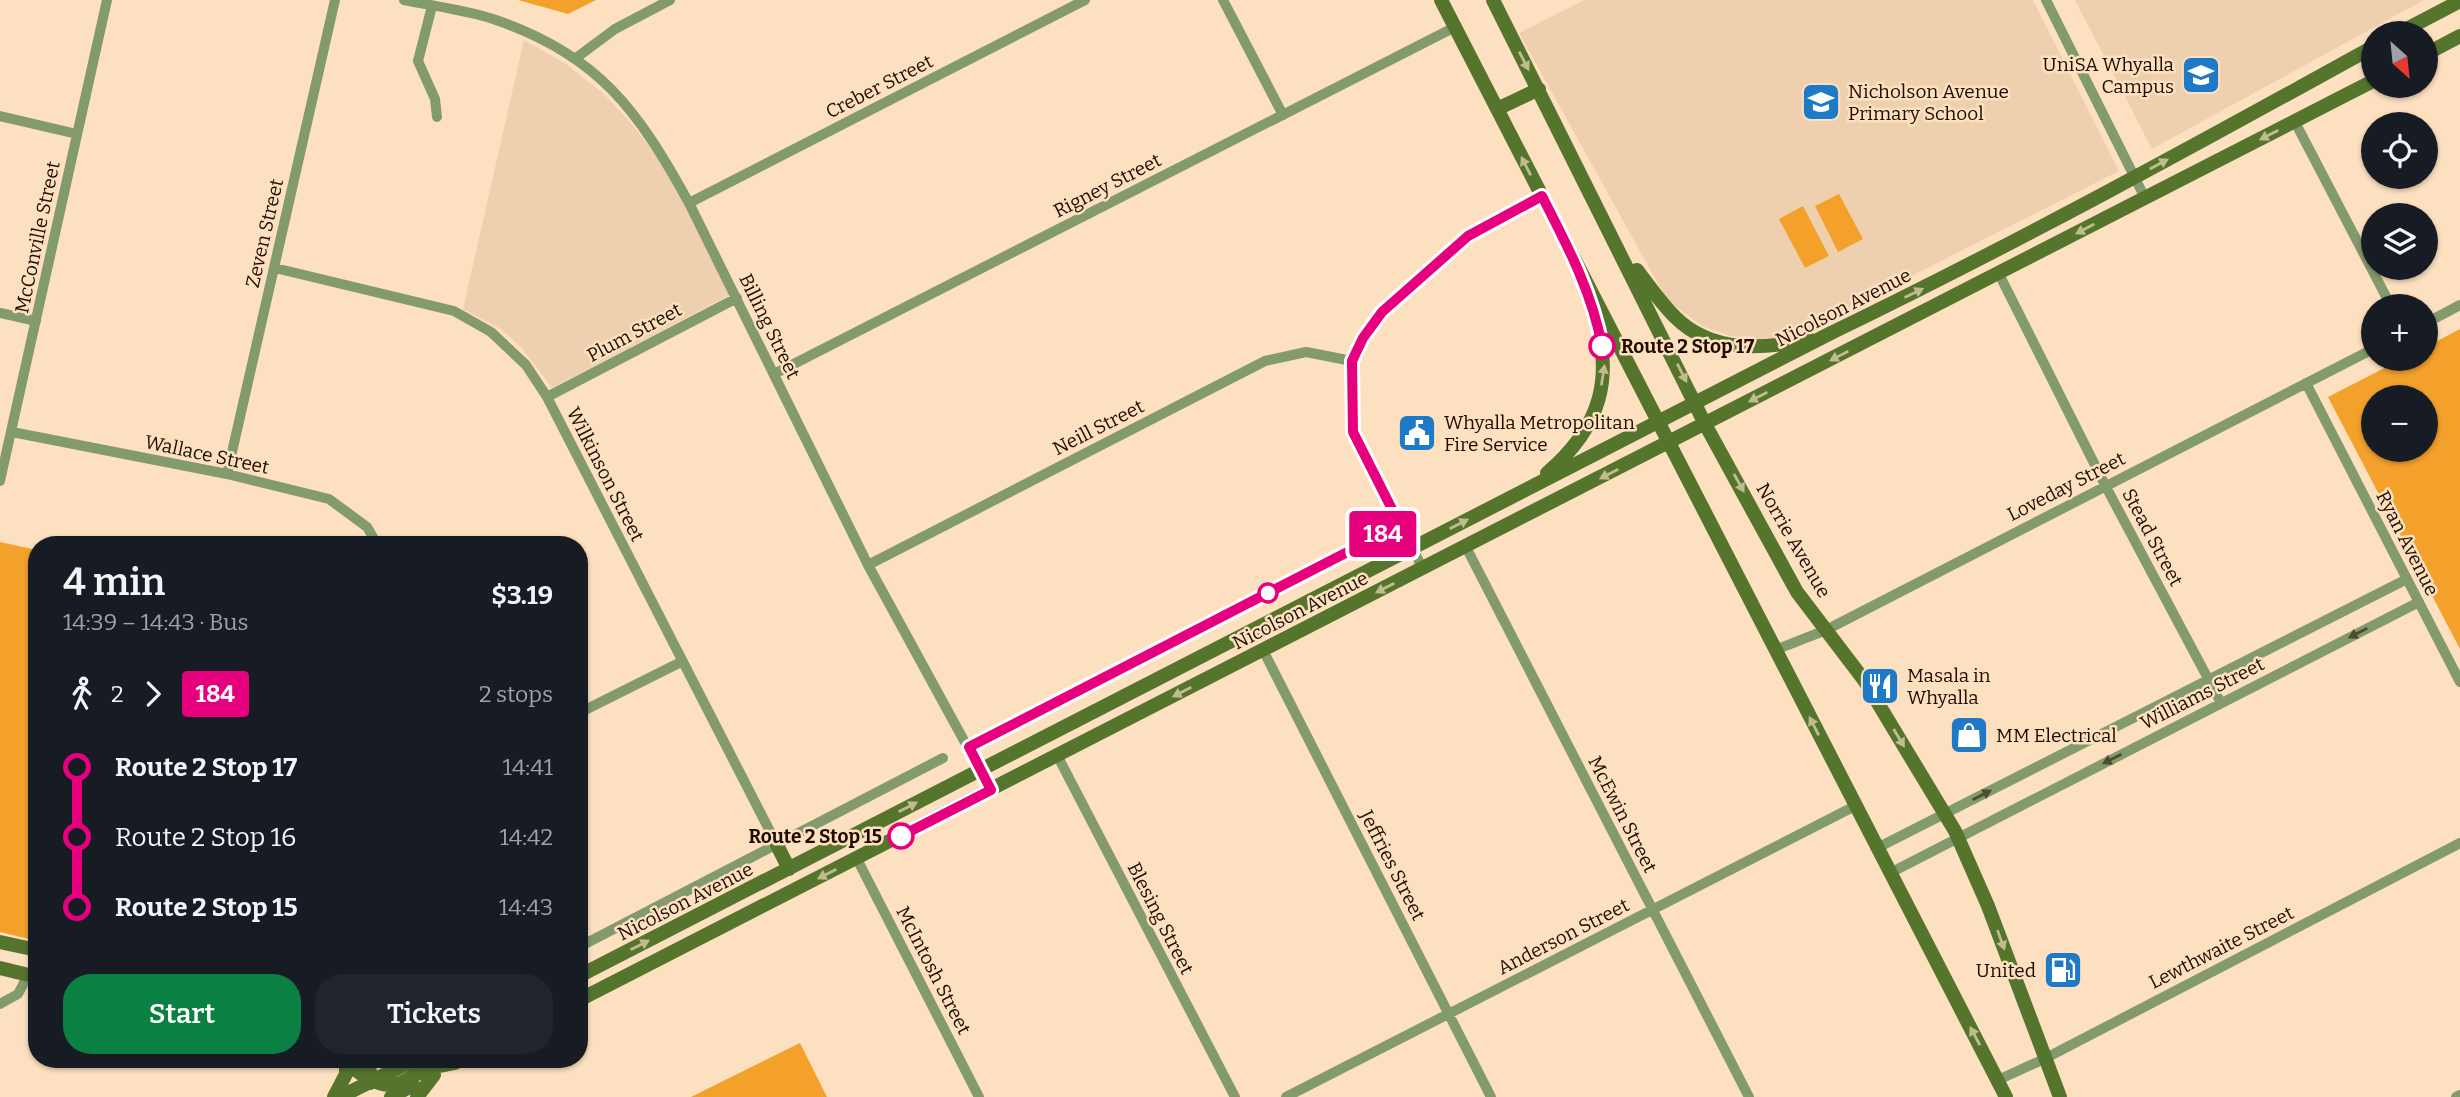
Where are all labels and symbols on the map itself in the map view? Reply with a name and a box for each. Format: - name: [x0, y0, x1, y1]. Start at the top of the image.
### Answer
- north arrow: [2361, 21, 2438, 98]
- street label: Creber Street: [822, 50, 937, 123]
- one-way arrow: [1518, 51, 1529, 71]
- place label: UniSA Whyalla Campus: [2042, 53, 2175, 98]
- school or university icon: UniSA Whyalla Campus: [2180, 54, 2222, 96]
- place label: Nicholson Avenue Primary School: [1848, 80, 2009, 125]
- school or university icon: Nicholson Avenue Primary School: [1800, 81, 1842, 123]
- one-way arrow: [2259, 129, 2279, 140]
- street label: Rigney Street: [1050, 148, 1165, 222]
- one-way arrow: [1521, 156, 1532, 176]
- street label: McConville Street: [10, 159, 65, 315]
- one-way arrow: [2149, 159, 2169, 170]
- street label: Zeven Street: [241, 176, 288, 290]
- one-way arrow: [2075, 224, 2095, 235]
- street label: Nicolson Avenue: [1772, 263, 1915, 352]
- street label: Billing Street: [734, 270, 805, 383]
- one-way arrow: [1904, 287, 1924, 298]
- street label: Plum Street: [583, 298, 686, 367]
- marker: Route 2 Stop 17: [1589, 333, 1615, 359]
- place label: Route 2 Stop 17: [1621, 335, 1754, 358]
- one-way arrow: [1829, 350, 1849, 361]
- one-way arrow: [1676, 363, 1687, 383]
- one-way arrow: [1598, 364, 1609, 386]
- one-way arrow: [1748, 391, 1768, 402]
- street label: Neill Street: [1049, 395, 1148, 460]
- street label: Wilkinson Street: [562, 403, 649, 545]
- place label: Whyalla Metropolitan Fire Service: [1444, 411, 1635, 456]
- public building icon: Whyalla Metropolitan Fire Service: [1396, 412, 1438, 454]
- street label: Wallace Street: [143, 430, 271, 479]
- street label: Loveday Street: [2003, 447, 2129, 526]
- one-way arrow: [1599, 468, 1619, 479]
- one-way arrow: [1733, 474, 1745, 493]
- street label: Norrie Avenue: [1751, 479, 1836, 602]
- street label: Stead Street: [2117, 484, 2188, 590]
- street label: Ryan Avenue: [2371, 487, 2444, 600]
- line badge: 184: [1343, 511, 1423, 557]
- one-way arrow: [1449, 519, 1469, 530]
- street label: Nicolson Avenue: [1229, 566, 1372, 655]
- one-way arrow: [1374, 582, 1394, 594]
- unlabelled marker: [1258, 583, 1278, 603]
- one-way arrow: [2348, 627, 2368, 639]
- street label: Williams Street: [2137, 652, 2268, 734]
- place label: Masala in Whyalla: [1907, 664, 1991, 709]
- restaurant icon: Masala in Whyalla: [1859, 665, 1901, 707]
- one-way arrow: [1172, 686, 1192, 697]
- shop icon: MM Electrical: [1948, 714, 1990, 756]
- one-way arrow: [1808, 716, 1819, 736]
- place label: MM Electrical: [1996, 724, 2117, 747]
- one-way arrow: [1892, 728, 1905, 747]
- street label: McEwin Street: [1583, 752, 1662, 876]
- one-way arrow: [2102, 754, 2122, 765]
- one-way arrow: [1972, 790, 1992, 801]
- one-way arrow: [898, 802, 918, 813]
- street label: Jeffries Street: [1355, 806, 1430, 924]
- marker: Route 2 Stop 15: [888, 823, 914, 849]
- place label: Route 2 Stop 15: [749, 825, 882, 848]
- street label: Nicolson Avenue: [614, 857, 757, 946]
- street label: Blesing Street: [1122, 858, 1199, 978]
- one-way arrow: [817, 869, 837, 880]
- street label: Anderson Street: [1494, 893, 1633, 979]
- street label: Lewthwaite Street: [2145, 901, 2297, 994]
- street label: McIntosh Street: [891, 902, 976, 1038]
- one-way arrow: [1996, 929, 2007, 950]
- one-way arrow: [630, 940, 650, 951]
- fuel station icon: United: [2042, 949, 2084, 991]
- place label: United: [1976, 959, 2036, 982]
- one-way arrow: [1969, 1027, 1981, 1046]

